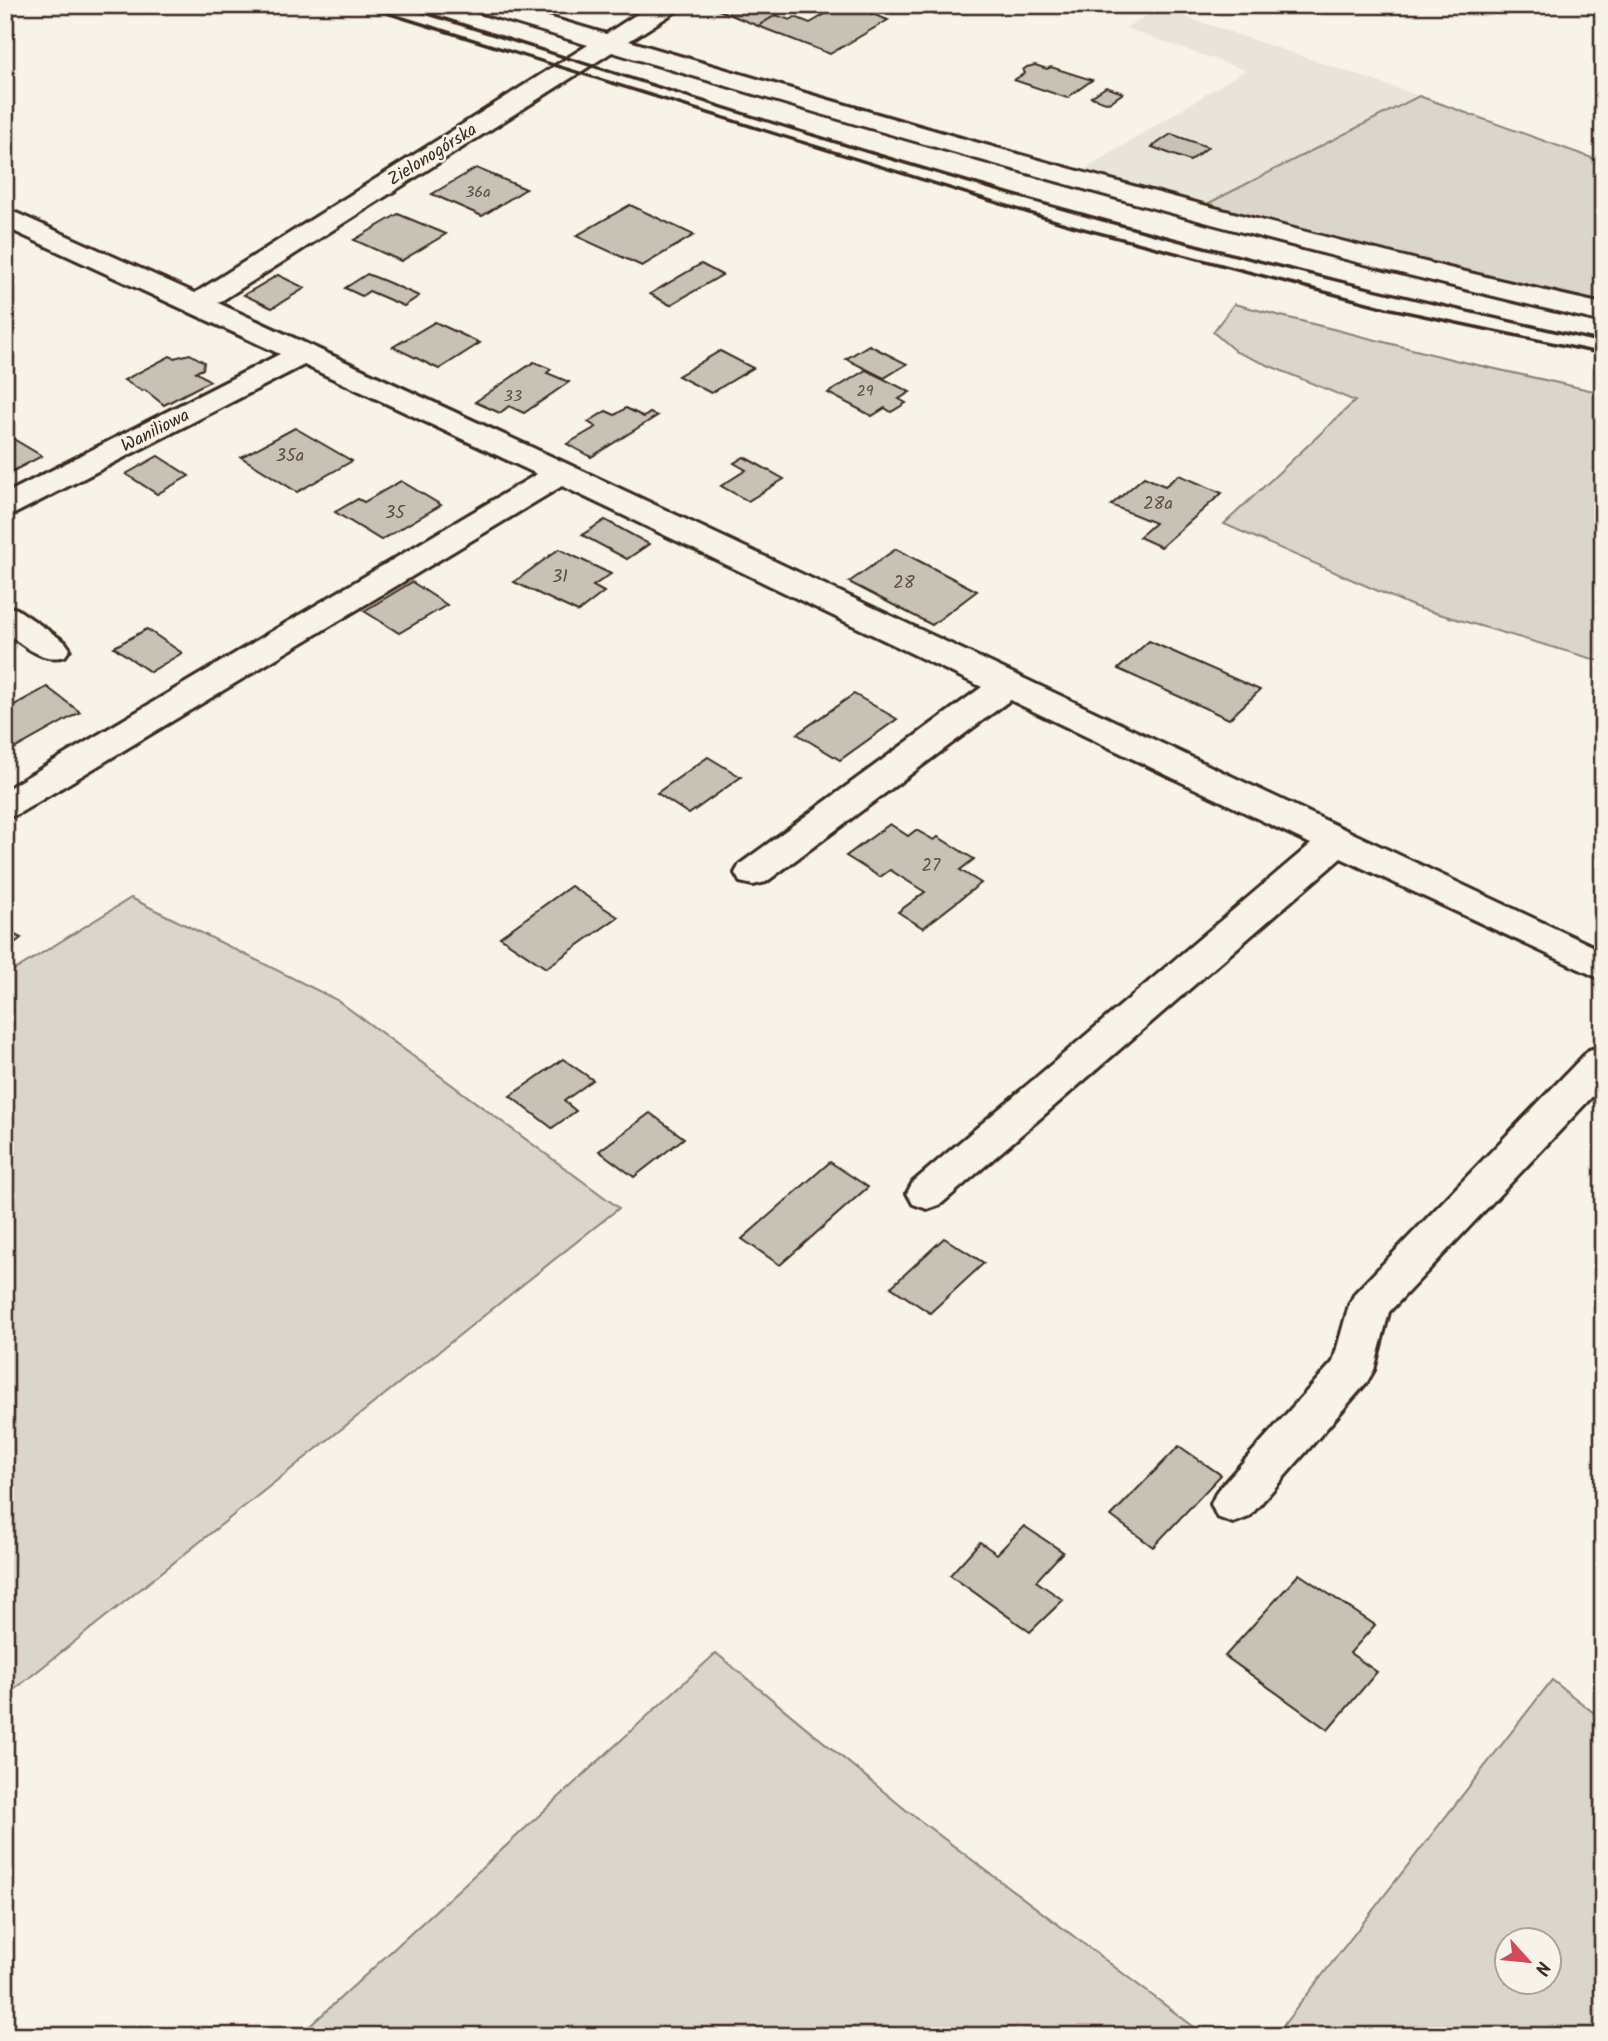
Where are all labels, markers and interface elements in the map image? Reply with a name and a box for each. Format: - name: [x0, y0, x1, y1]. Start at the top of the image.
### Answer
- street label: Zielonogórska: [382, 116, 483, 194]
- house number: 36a: [465, 180, 491, 205]
- house number: 29: [856, 379, 874, 404]
- house number: 33: [504, 384, 522, 409]
- street label: Waniliowa: [116, 402, 195, 461]
- house number: 35a: [276, 442, 304, 471]
- house number: 28a: [1143, 490, 1173, 519]
- house number: 35: [385, 499, 406, 528]
- house number: 31: [552, 563, 568, 592]
- house number: 28: [893, 569, 915, 598]
- house number: 27: [922, 852, 941, 881]
- north arrow: [1492, 1926, 1562, 1996]
- text: N: [1525, 1956, 1557, 1980]

